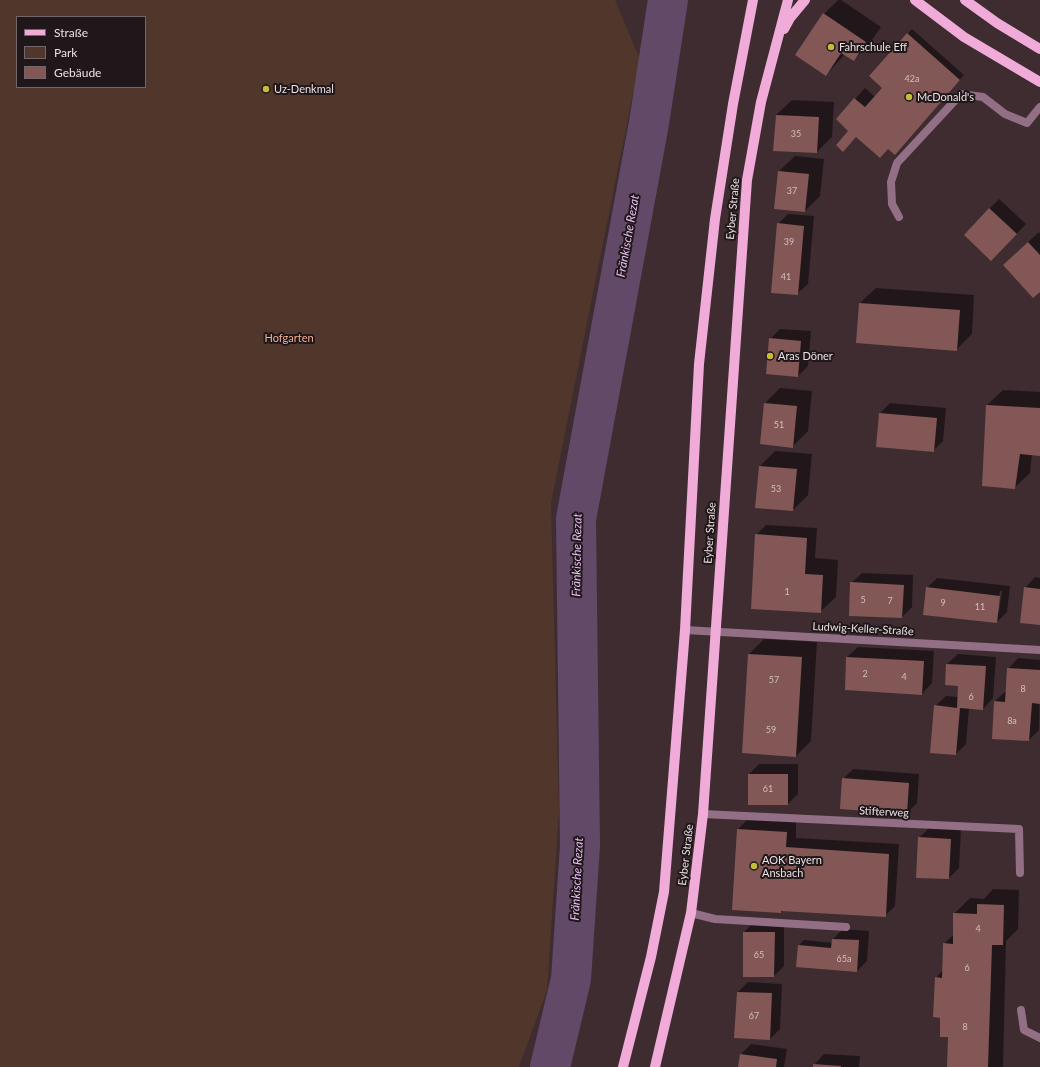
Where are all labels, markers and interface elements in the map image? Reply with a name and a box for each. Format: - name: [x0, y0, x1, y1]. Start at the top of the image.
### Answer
- legend: [16, 16, 146, 88]
- text: Straße: [54, 25, 88, 40]
- place label: Fahrschule Eff: [839, 40, 907, 54]
- marker: Fahrschule Eff: [826, 42, 836, 52]
- text: Park: [54, 45, 77, 60]
- text: Gebäude: [54, 65, 101, 80]
- house number: 42a: [905, 74, 919, 84]
- place label: Uz-Denkmal: [274, 82, 334, 96]
- marker: Uz-Denkmal: [261, 84, 271, 94]
- place label: McDonald's: [917, 90, 974, 104]
- marker: McDonald's: [904, 92, 914, 102]
- house number: 35: [791, 129, 801, 139]
- street label: Eyber Straße: [724, 178, 742, 240]
- house number: 37: [787, 186, 797, 196]
- water label: Fränkische Rezat: [614, 194, 642, 278]
- house number: 39: [784, 237, 794, 247]
- house number: 41: [781, 272, 791, 282]
- park label: Hofgarten: [264, 331, 314, 345]
- place label: Aras Döner: [778, 349, 833, 363]
- marker: Aras Döner: [765, 351, 775, 361]
- house number: 51: [774, 420, 784, 430]
- house number: 53: [771, 484, 781, 494]
- street label: Eyber Straße: [701, 502, 719, 564]
- water label: Fränkische Rezat: [569, 513, 585, 597]
- house number: 1: [784, 587, 790, 597]
- house number: 5: [860, 595, 866, 605]
- house number: 7: [887, 596, 893, 606]
- house number: 9: [940, 598, 946, 608]
- house number: 11: [975, 602, 985, 612]
- street label: Ludwig-Keller-Straße: [812, 620, 914, 638]
- house number: 2: [862, 669, 868, 679]
- house number: 4: [901, 672, 907, 682]
- house number: 57: [769, 675, 779, 685]
- house number: 8: [1020, 684, 1026, 694]
- house number: 6: [968, 692, 974, 702]
- house number: 8a: [1007, 716, 1017, 726]
- house number: 59: [766, 725, 776, 735]
- house number: 61: [763, 784, 773, 794]
- street label: Stifterweg: [859, 804, 909, 820]
- street label: Eyber Straße: [676, 824, 696, 886]
- water label: Fränkische Rezat: [568, 837, 586, 921]
- place label: AOK Bayern Ansbach: [762, 853, 822, 879]
- marker: AOK Bayern Ansbach: [749, 861, 759, 871]
- house number: 4: [975, 924, 981, 934]
- house number: 65: [754, 950, 764, 960]
- house number: 65a: [837, 954, 851, 964]
- house number: 6: [964, 963, 970, 973]
- house number: 67: [749, 1011, 759, 1021]
- house number: 8: [962, 1022, 968, 1032]

